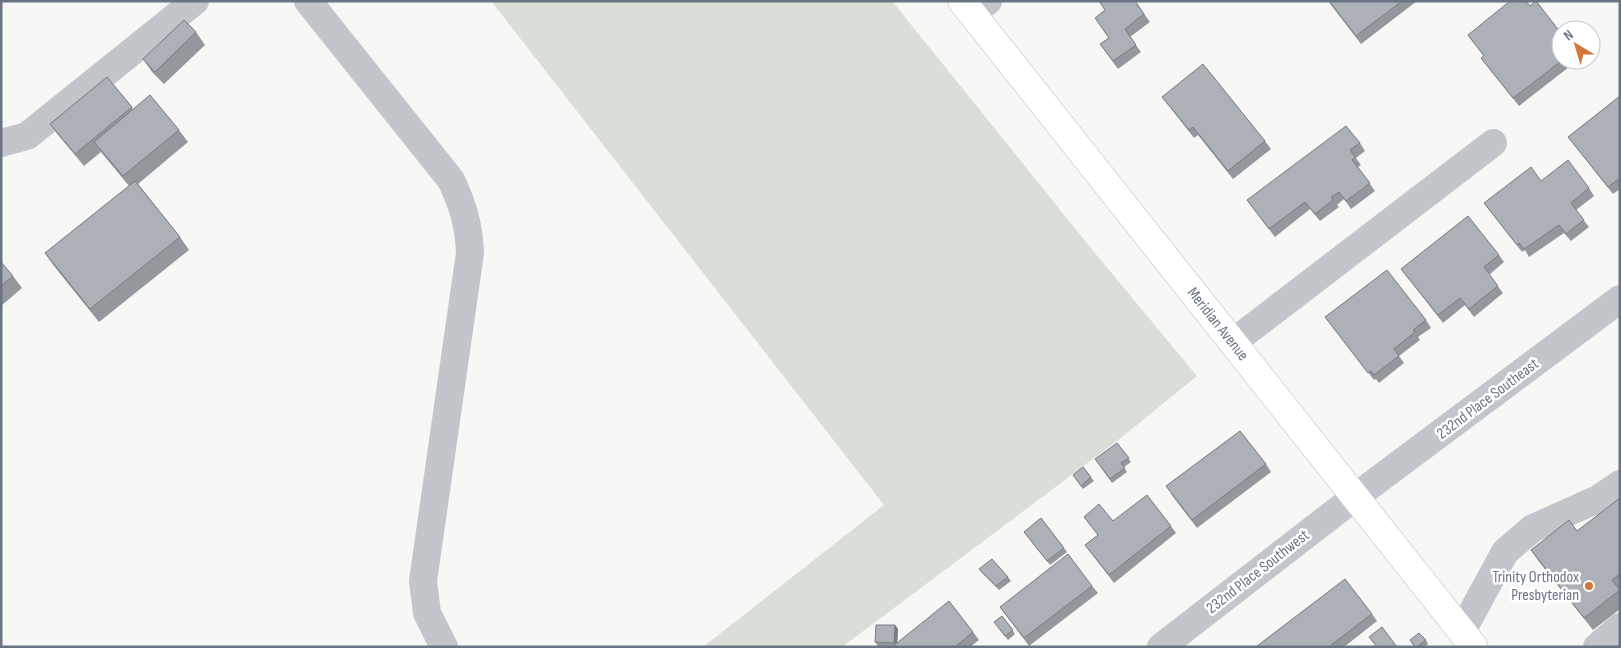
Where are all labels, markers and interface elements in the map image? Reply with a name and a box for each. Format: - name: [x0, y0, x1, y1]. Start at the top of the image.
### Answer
- north arrow: [1551, 20, 1601, 70]
- text: N: [1560, 26, 1576, 44]
- street label: Meridian Avenue: [1183, 284, 1253, 364]
- street label: 232nd Place Southeast: [1433, 355, 1543, 443]
- street label: 232nd Place Southwest: [1203, 526, 1313, 618]
- place label: Trinity Orthodox Presbyterian: [1492, 568, 1579, 605]
- marker: Trinity Orthodox Presbyterian: [1583, 580, 1595, 592]

